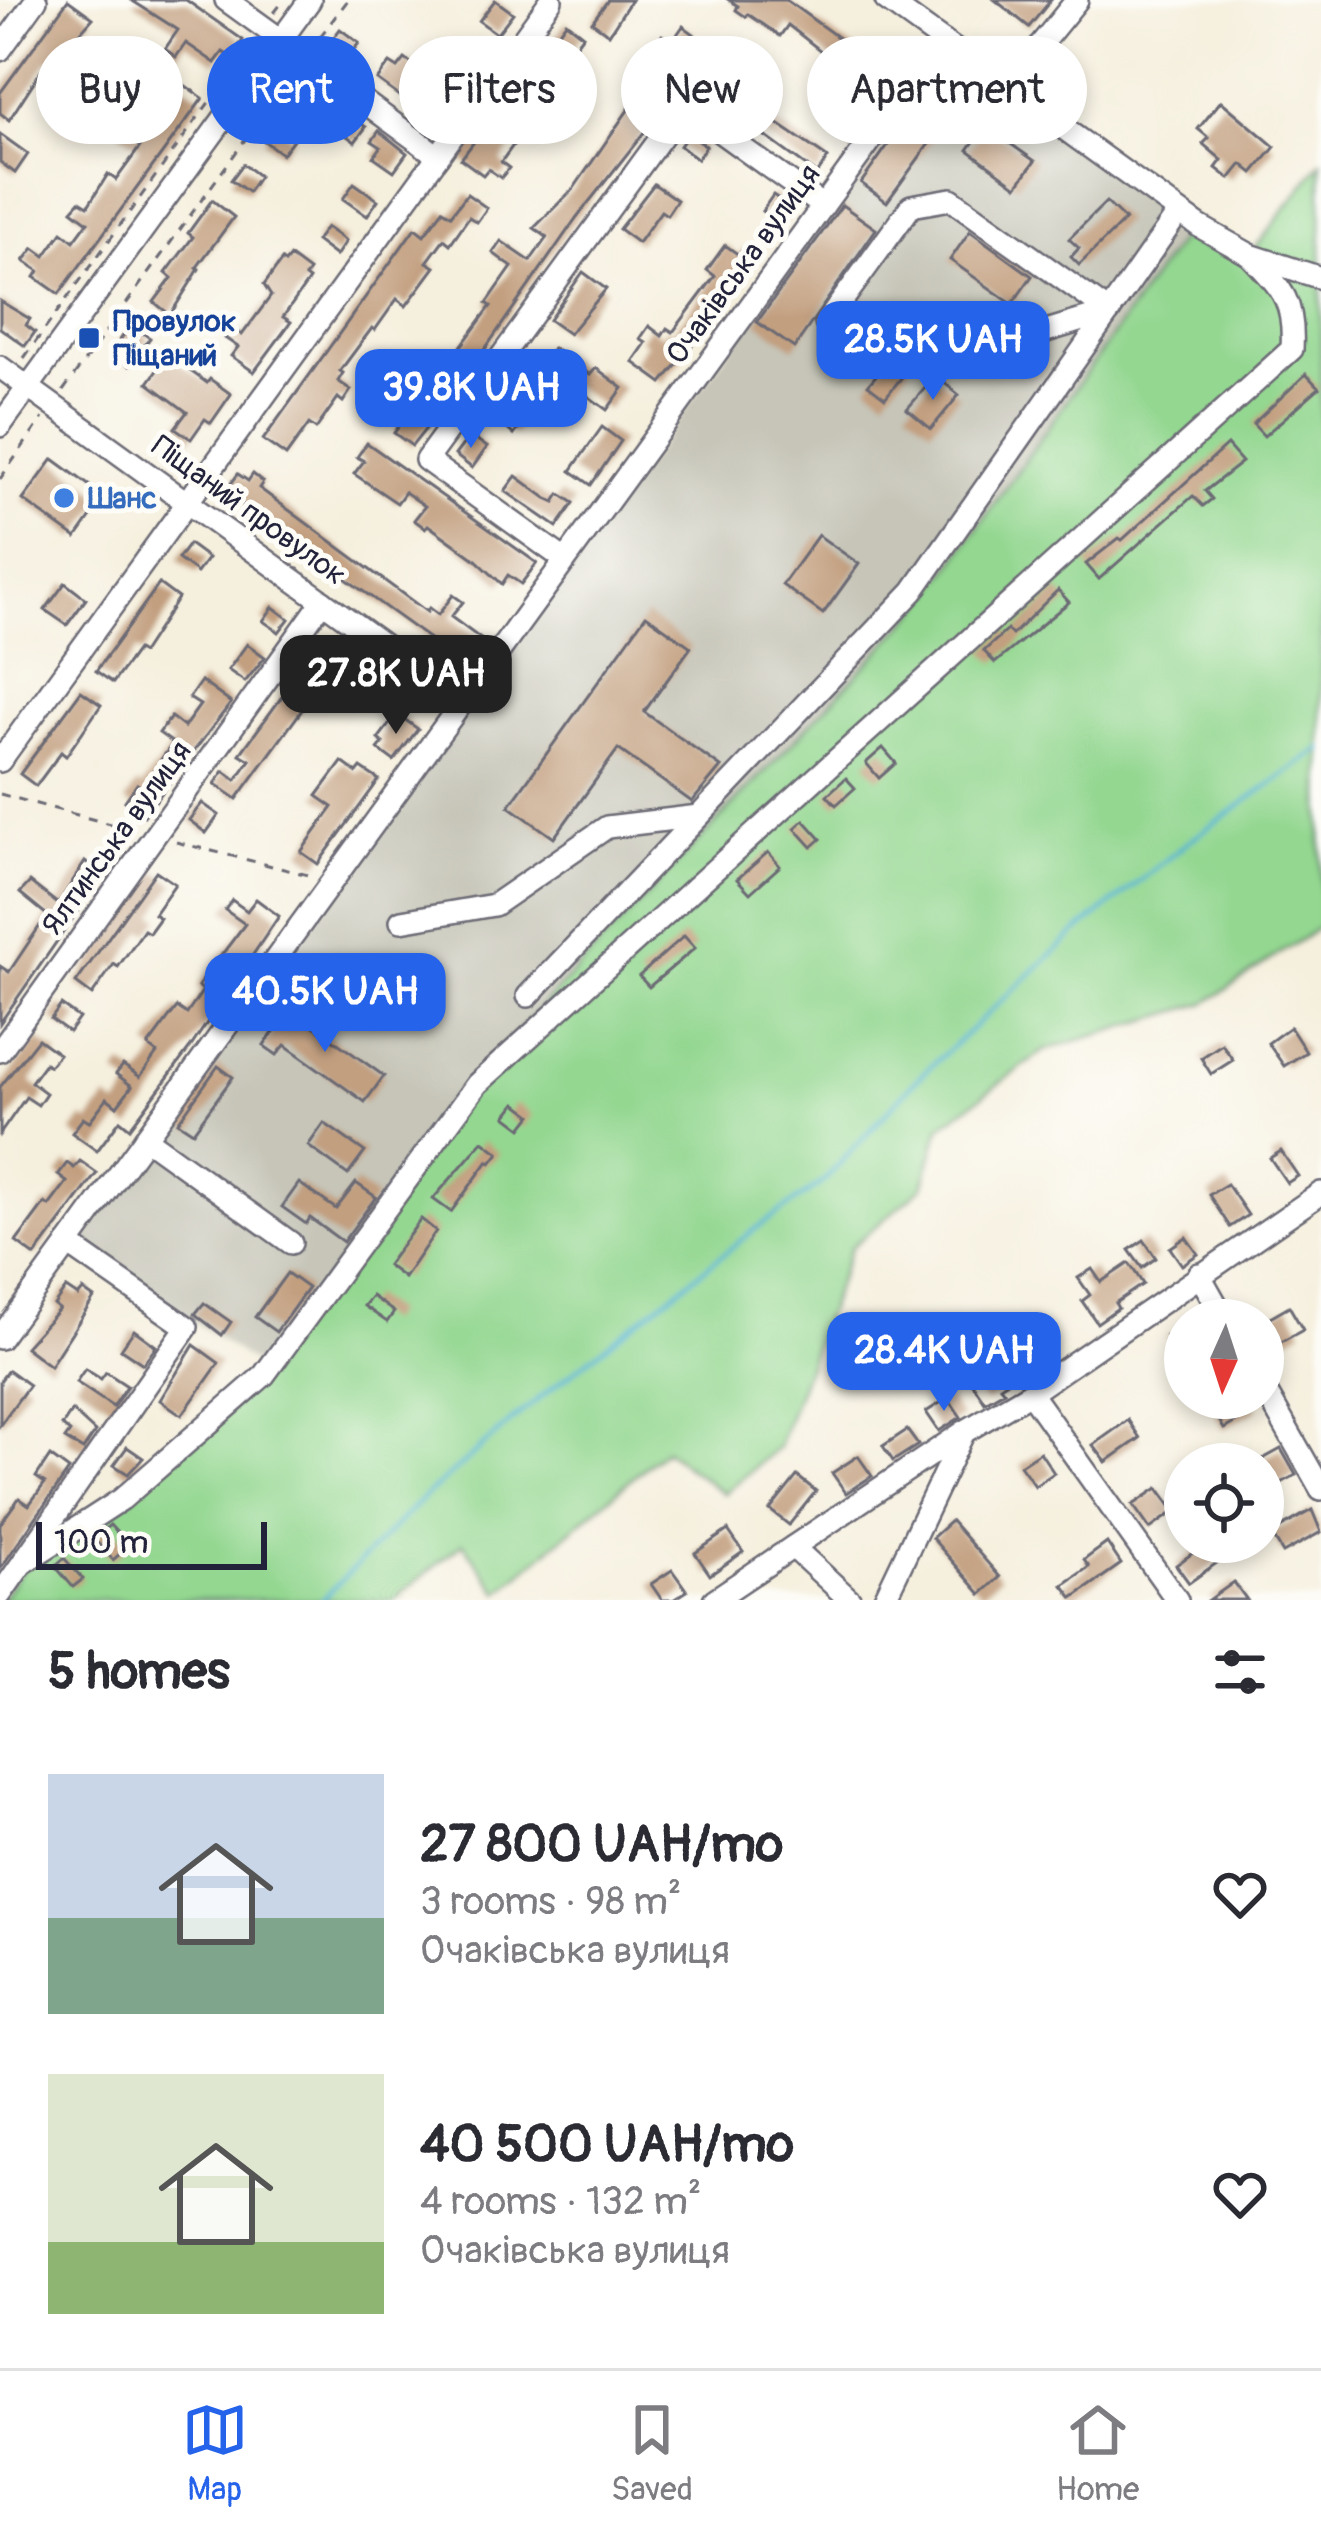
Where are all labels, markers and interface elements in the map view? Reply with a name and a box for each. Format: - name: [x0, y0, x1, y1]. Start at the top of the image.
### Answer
- chip: Buy: [36, 36, 183, 144]
- chip: Rent: [207, 36, 375, 144]
- chip: Filters: [399, 36, 597, 144]
- chip: New: [621, 36, 783, 144]
- chip: Apartment: [807, 36, 1087, 144]
- street label: Очаківська вулиця: [658, 157, 828, 372]
- pin: 28.5K UAH: [796, 301, 1070, 403]
- place label: Провулок Піщаний: [113, 303, 236, 374]
- text: 28.5K UAH: [844, 315, 1022, 364]
- marker: Провулок Піщаний: [76, 325, 102, 351]
- pin: 39.8K UAH: [334, 349, 608, 451]
- text: 39.8K UAH: [382, 363, 560, 412]
- street label: Піщаний провулок: [144, 427, 353, 593]
- place label: Шанс: [87, 480, 157, 517]
- marker: Шанс: [51, 485, 77, 511]
- pin: 27.8K UAH: [259, 635, 533, 737]
- text: 27.8K UAH: [307, 649, 485, 698]
- street label: Ялтинська вулиця: [34, 734, 199, 943]
- pin: 40.5K UAH: [188, 953, 462, 1055]
- text: 40.5K UAH: [232, 967, 418, 1016]
- north arrow: [1164, 1299, 1284, 1419]
- map controls: [1164, 1299, 1284, 1563]
- pin: 28.4K UAH: [807, 1312, 1081, 1414]
- text: 28.4K UAH: [854, 1326, 1034, 1375]
- button: locate: [1164, 1443, 1284, 1563]
- scale bar: [36, 1516, 267, 1569]
- text: 100 m: [54, 1522, 148, 1563]
- icon: filters: [1207, 1639, 1273, 1705]
- text: 5 homes: [48, 1640, 230, 1704]
- text: 27 800 UAH/mo: [420, 1813, 783, 1877]
- icon: home: [144, 1822, 288, 1966]
- icon: heart: [1207, 1861, 1273, 1927]
- text: 3 rooms · 98 m²: [420, 1877, 681, 1926]
- text: Очаківська вулиця: [420, 1926, 730, 1975]
- text: 40 500 UAH/mo: [420, 2113, 794, 2177]
- icon: home: [144, 2122, 288, 2266]
- icon: heart: [1207, 2161, 1273, 2227]
- text: 4 rooms · 132 m²: [420, 2177, 701, 2226]
- text: Очаківська вулиця: [420, 2226, 730, 2275]
- tab: Map: [182, 2397, 248, 2510]
- tab: Saved: [611, 2397, 693, 2510]
- tab: Home: [1056, 2397, 1139, 2510]

